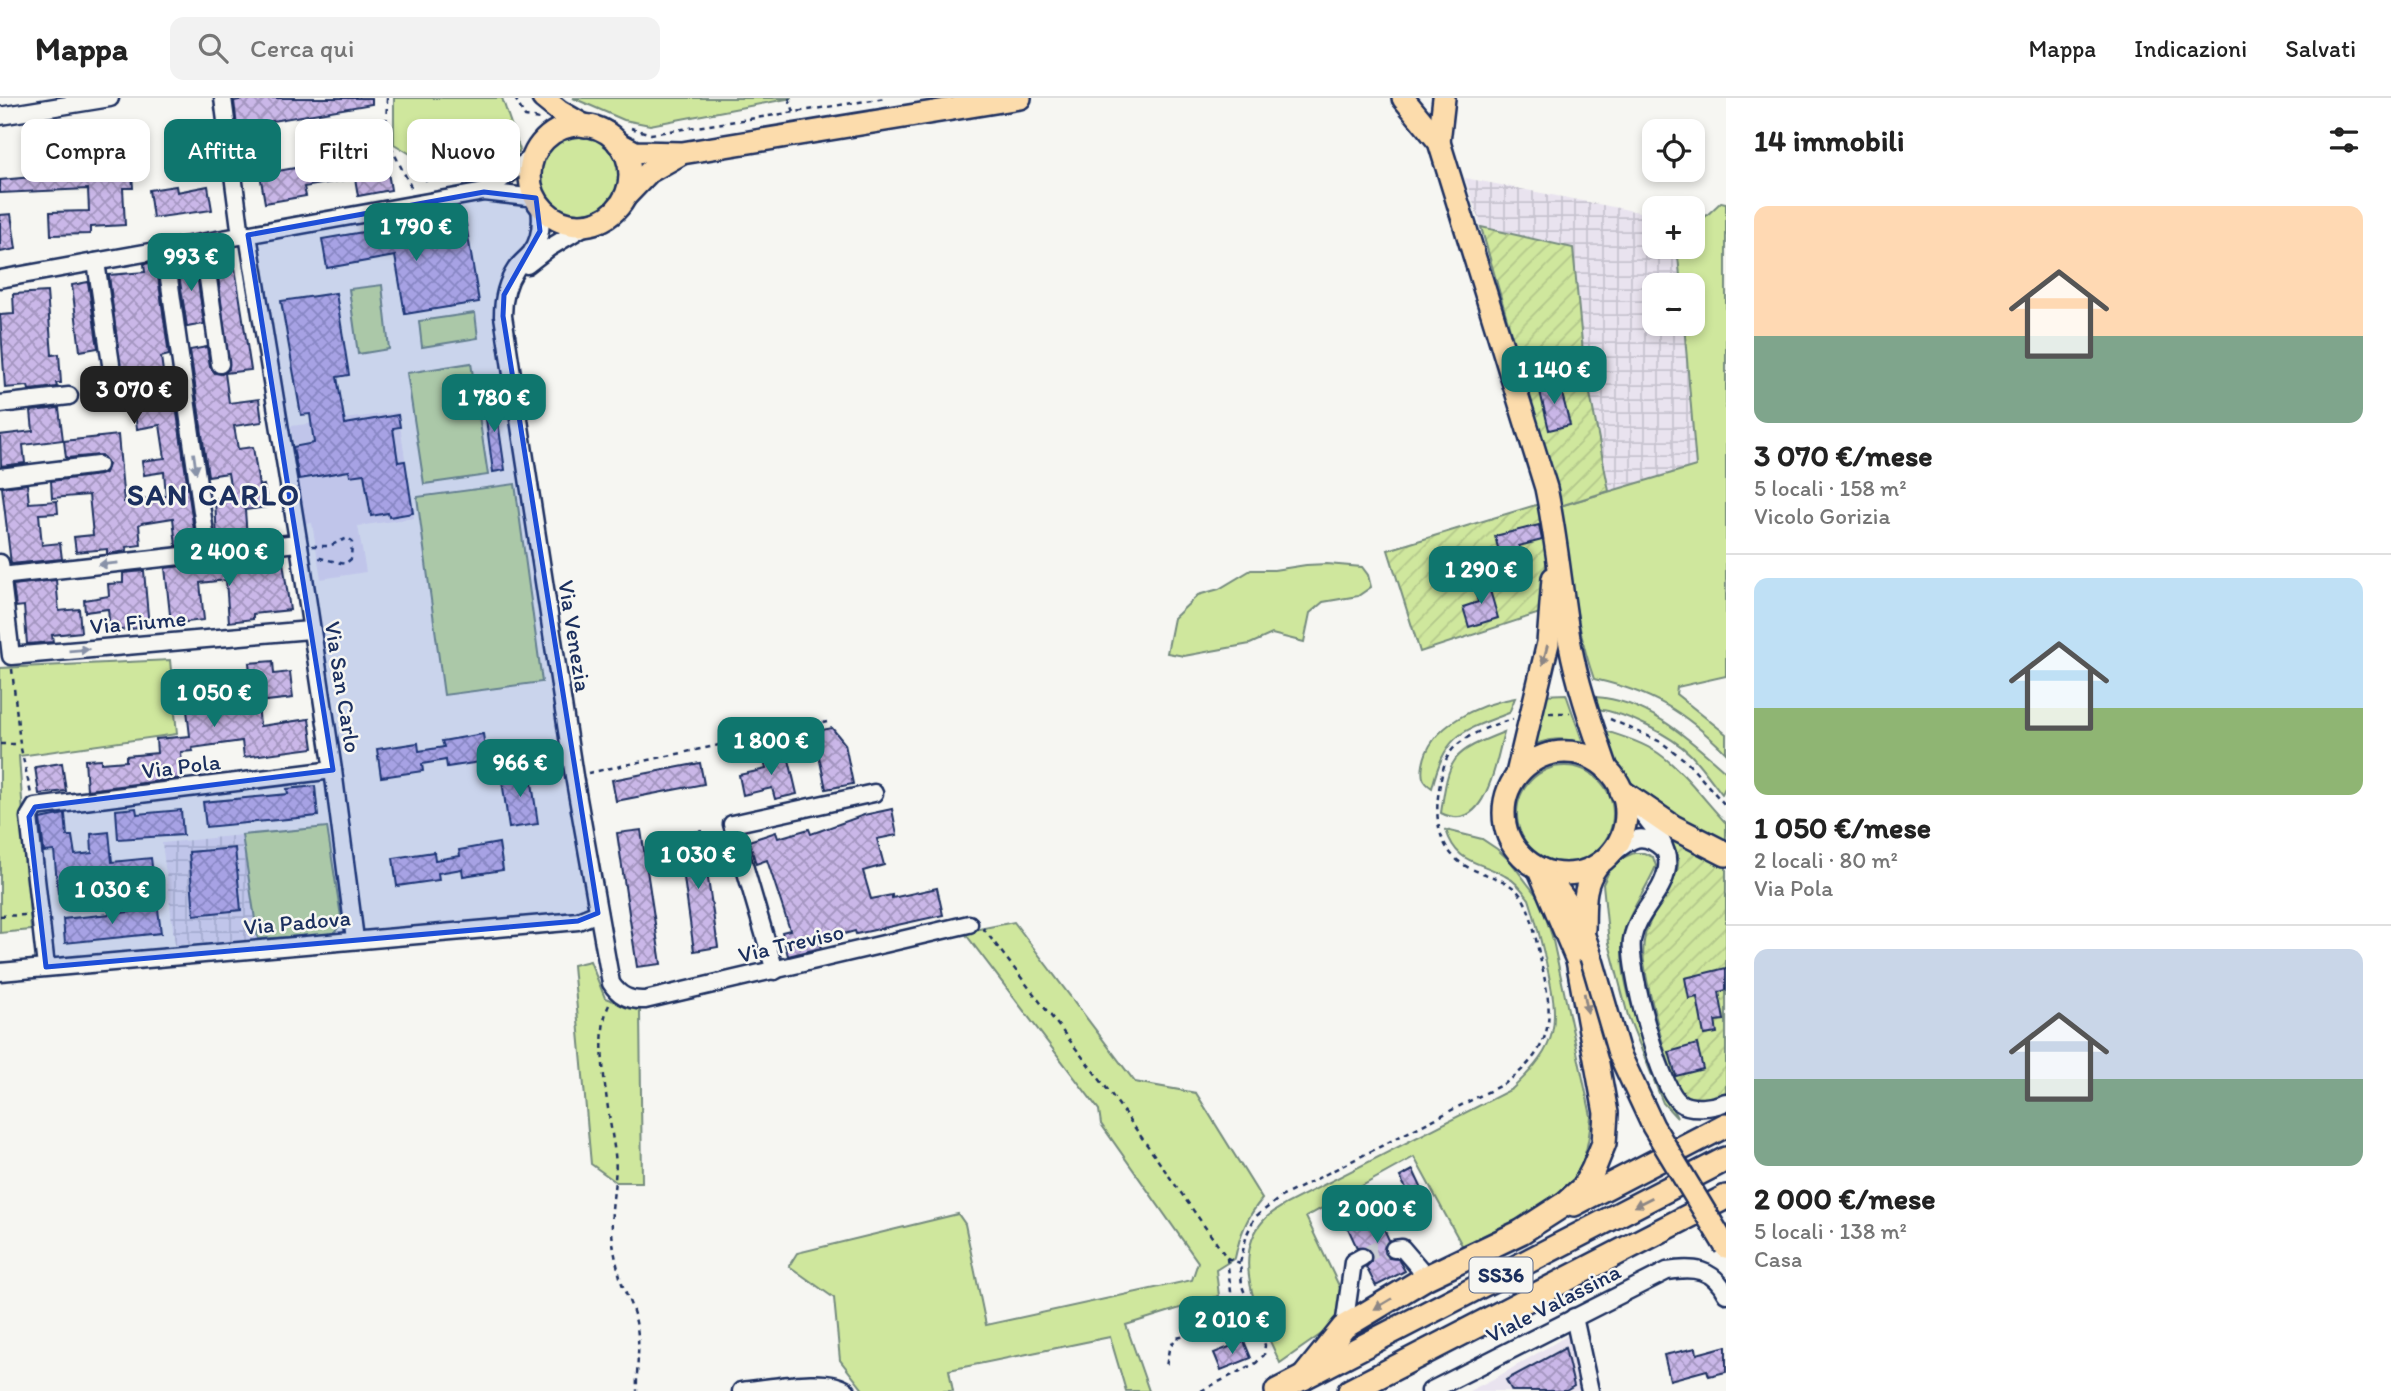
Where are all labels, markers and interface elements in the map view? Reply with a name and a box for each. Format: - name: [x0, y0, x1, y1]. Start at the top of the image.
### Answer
- search box: [170, 17, 660, 80]
- text: Mappa: [35, 29, 128, 68]
- icon: search: [194, 29, 232, 67]
- text: Cerca qui: [250, 32, 354, 64]
- text: Mappa: [2028, 34, 2096, 63]
- text: Indicazioni: [2134, 34, 2247, 63]
- text: Salvati: [2285, 34, 2356, 63]
- chip: Compra: [21, 119, 150, 182]
- chip: Affitta: [164, 119, 281, 182]
- chip: Filtri: [295, 119, 393, 182]
- chip: Nuovo: [407, 119, 520, 182]
- map controls: [1642, 119, 1705, 336]
- button: locate: [1642, 119, 1705, 182]
- icon: filters: [2325, 121, 2363, 159]
- text: 14 immobili: [1754, 122, 1904, 159]
- button: +: [1642, 196, 1705, 259]
- pin: 1 790 €: [351, 204, 481, 263]
- text: 1 790 €: [380, 212, 452, 240]
- pin: 993 €: [142, 234, 240, 293]
- text: 993 €: [164, 242, 218, 270]
- icon: home: [1996, 251, 2122, 377]
- button: −: [1642, 273, 1705, 336]
- pin: 1 140 €: [1489, 346, 1619, 406]
- text: 1 140 €: [1518, 355, 1590, 383]
- pin: 3 070 €: [69, 366, 199, 426]
- pin: 1 780 €: [429, 374, 559, 434]
- text: 3 070 €: [96, 375, 172, 403]
- text: 1 780 €: [458, 383, 530, 411]
- text: 3 070 €/mese: [1754, 437, 1933, 474]
- one-way arrow: [190, 452, 201, 474]
- text: 5 locali · 158 m²: [1754, 474, 1907, 502]
- district label: SAN CARLO: [127, 476, 301, 513]
- text: Vicolo Gorizia: [1754, 502, 1890, 530]
- pin: 2 400 €: [164, 528, 294, 588]
- text: 2 400 €: [190, 537, 268, 565]
- pin: 1 290 €: [1416, 546, 1546, 606]
- text: 1 290 €: [1445, 555, 1517, 583]
- one-way arrow: [97, 559, 119, 570]
- street label: Via Venezia: [552, 578, 598, 694]
- street label: Via Fiume: [89, 604, 187, 640]
- street label: Via San Carlo: [319, 619, 367, 755]
- icon: home: [1996, 623, 2122, 749]
- one-way arrow: [68, 644, 90, 655]
- one-way arrow: [1539, 644, 1550, 666]
- pin: 1 050 €: [149, 670, 279, 729]
- text: 1 050 €: [177, 678, 251, 706]
- pin: 1 800 €: [706, 718, 836, 777]
- text: 1 800 €: [733, 726, 809, 754]
- pin: 966 €: [471, 740, 569, 799]
- street label: Via Pola: [140, 747, 222, 785]
- text: 966 €: [493, 748, 547, 776]
- text: 1 050 €/mese: [1754, 809, 1931, 846]
- pin: 1 030 €: [633, 832, 763, 891]
- text: 1 030 €: [660, 840, 736, 868]
- text: 2 locali · 80 m²: [1754, 846, 1898, 874]
- pin: 1 030 €: [47, 866, 177, 926]
- text: Via Pola: [1754, 874, 1833, 902]
- text: 1 030 €: [74, 875, 150, 903]
- street label: Via Padova: [242, 903, 352, 941]
- street label: Via Treviso: [735, 917, 847, 969]
- one-way arrow: [1581, 992, 1592, 1014]
- icon: home: [1996, 994, 2122, 1120]
- text: 2 000 €/mese: [1754, 1180, 1936, 1217]
- pin: 2 000 €: [1312, 1186, 1442, 1245]
- text: 2 000 €: [1338, 1194, 1416, 1222]
- one-way arrow: [1633, 1195, 1653, 1207]
- text: 5 locali · 138 m²: [1754, 1217, 1907, 1245]
- text: Casa: [1754, 1245, 1802, 1273]
- street label: Viale Valassina: [1481, 1257, 1625, 1349]
- road number: SS36: [1470, 1258, 1532, 1292]
- pin: 2 010 €: [1167, 1296, 1297, 1356]
- one-way arrow: [1373, 1297, 1392, 1310]
- text: 2 010 €: [1195, 1305, 1269, 1333]

